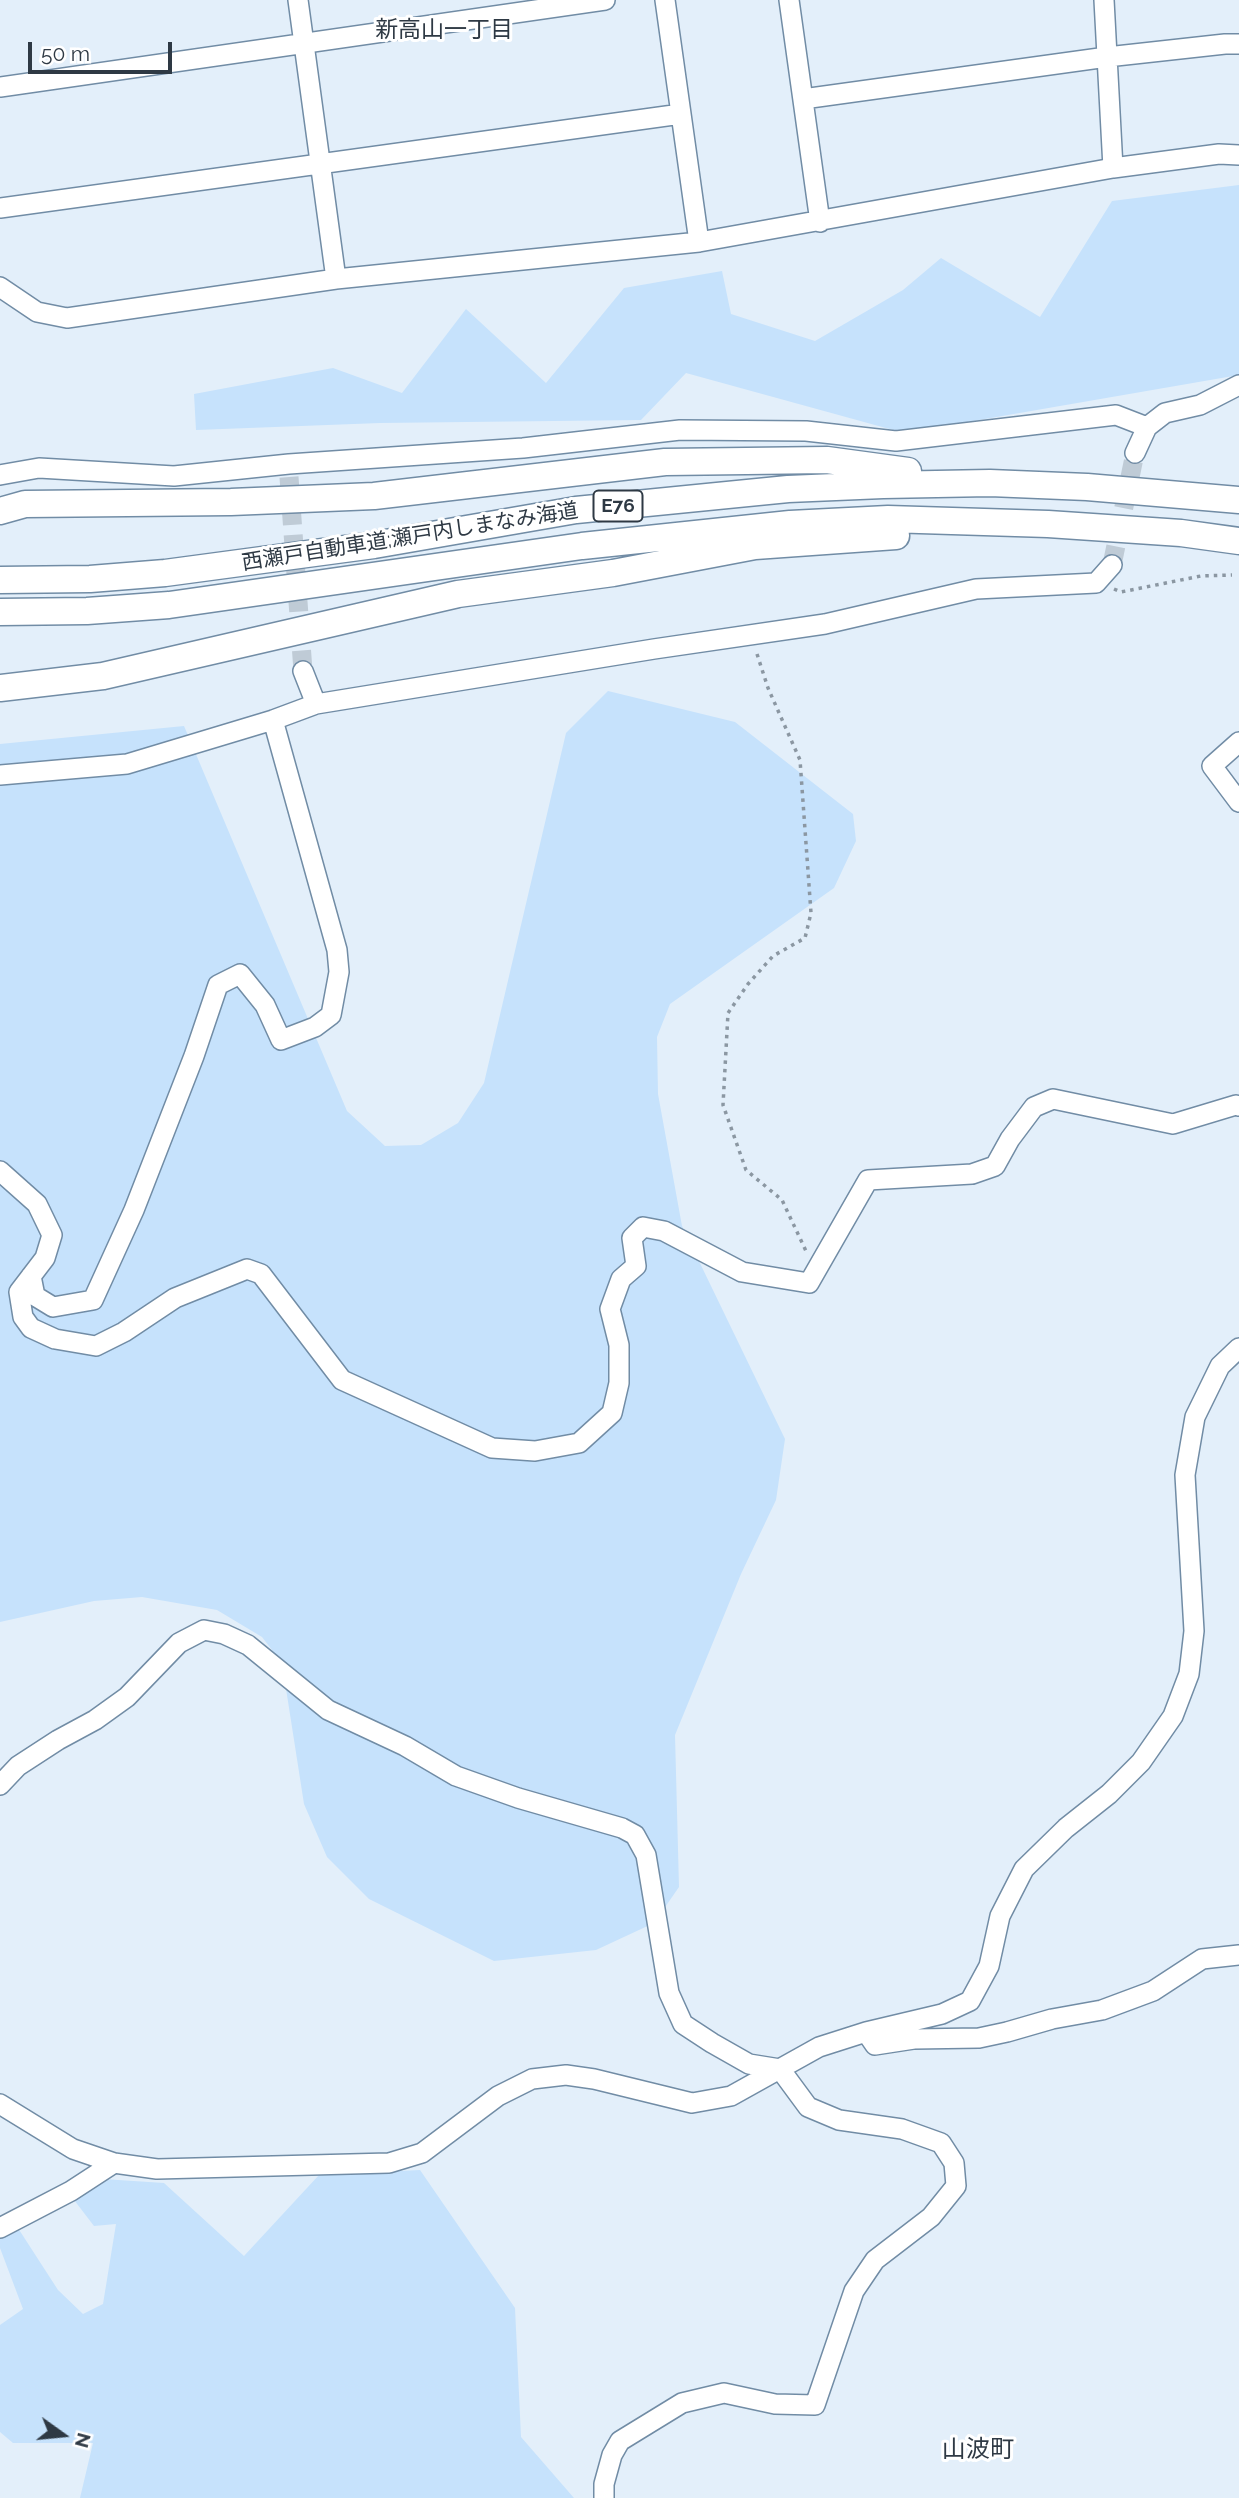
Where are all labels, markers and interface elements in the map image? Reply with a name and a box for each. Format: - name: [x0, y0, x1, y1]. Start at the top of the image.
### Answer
- district label: 新高山一丁目: [375, 16, 513, 44]
- scale bar: [32, 28, 175, 72]
- text: 50 m: [41, 41, 90, 66]
- road number: E76: [594, 491, 642, 522]
- street label: 西瀬戸自動車道;瀬戸内しまなみ海道: [240, 498, 580, 576]
- north arrow: [28, 2400, 98, 2470]
- text: N: [71, 2431, 96, 2450]
- district label: 山波町: [942, 2436, 1014, 2464]

